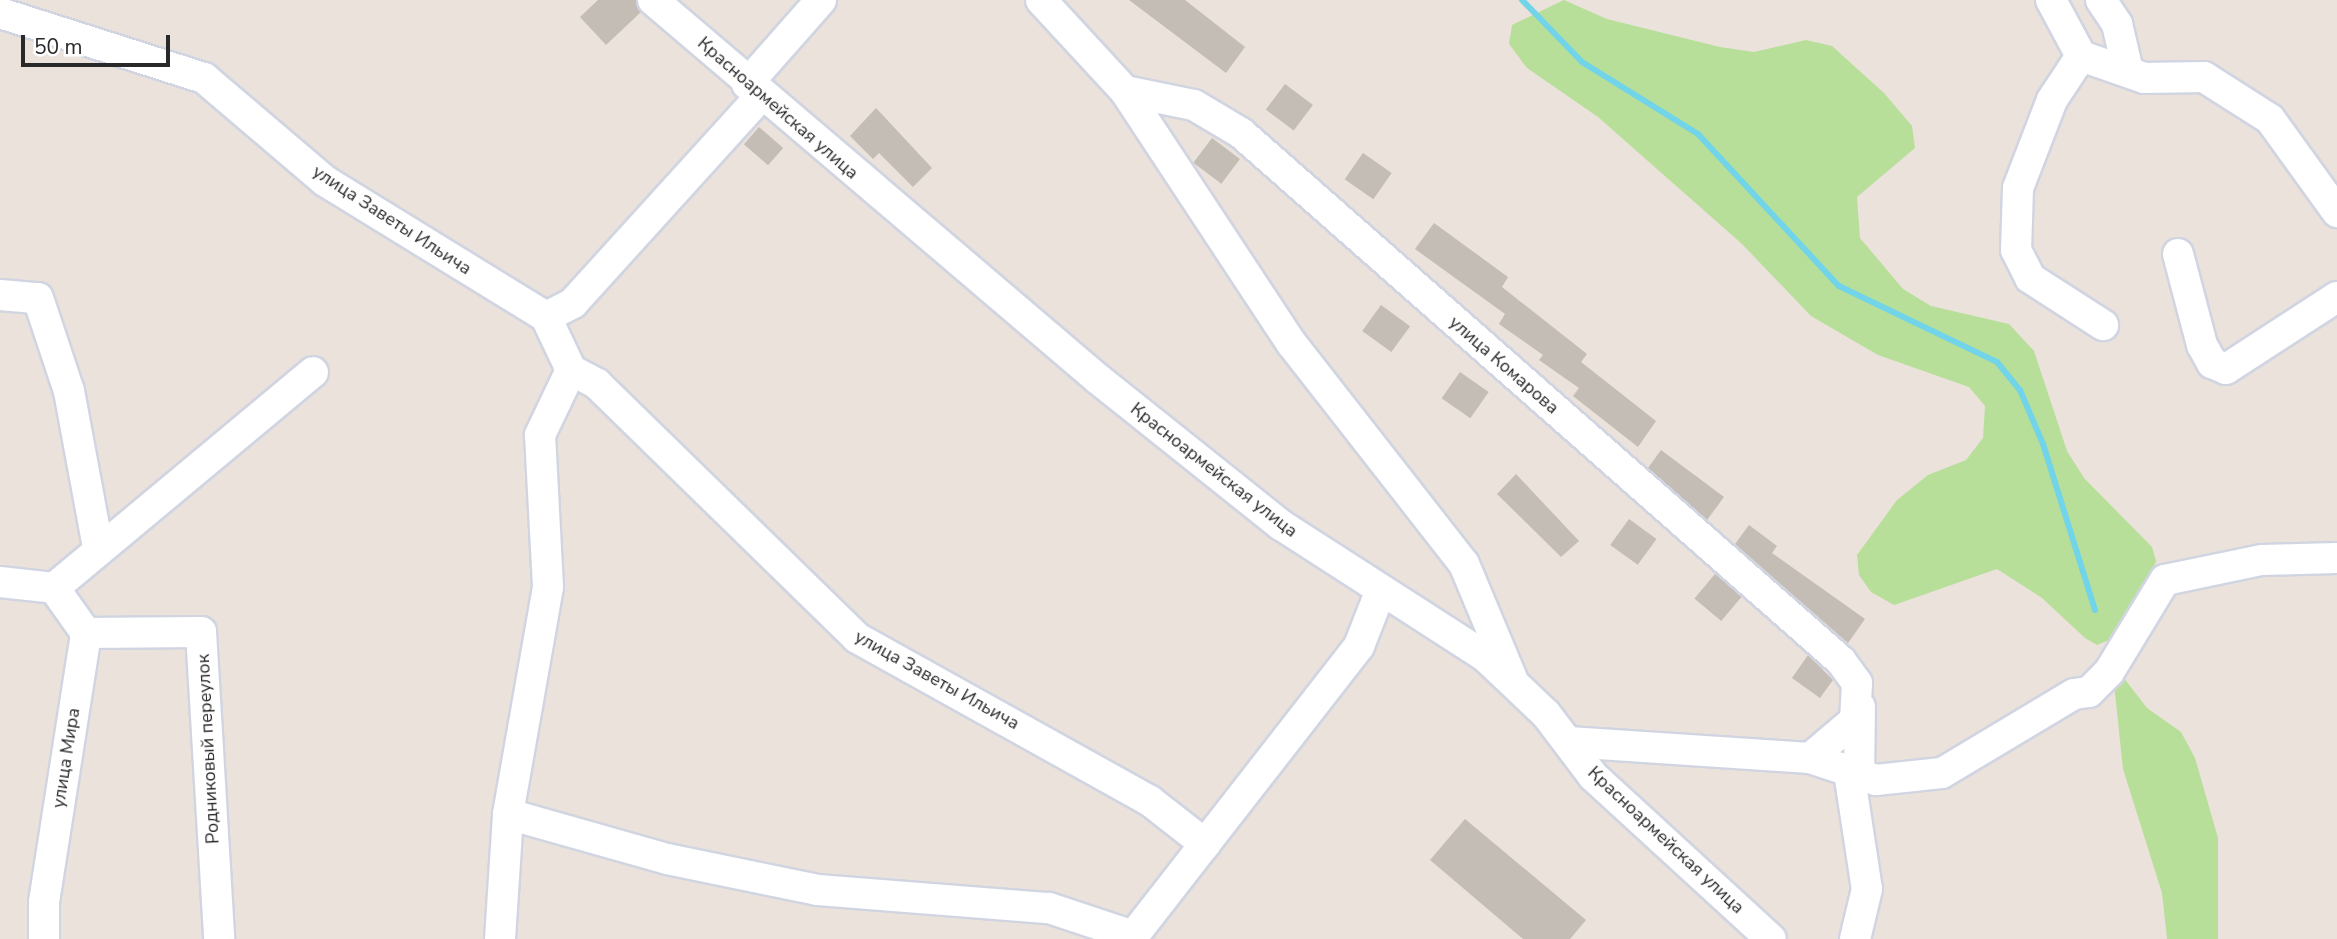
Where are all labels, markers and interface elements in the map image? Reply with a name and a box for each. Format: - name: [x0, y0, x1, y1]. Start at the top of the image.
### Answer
- scale bar: [24, 21, 173, 65]
- street label: Красноармейская улица: [693, 32, 863, 184]
- text: 50 m: [34, 33, 83, 61]
- street label: улица Заветы Ильича: [309, 161, 475, 279]
- street label: улица Комарова: [1445, 311, 1563, 419]
- street label: Красноармейская улица: [1126, 398, 1302, 542]
- street label: улица Заветы Ильича: [851, 626, 1023, 734]
- street label: Родниковый переулок: [192, 653, 224, 845]
- street label: улица Мира: [47, 706, 85, 810]
- street label: Красноармейская улица: [1583, 762, 1749, 918]

